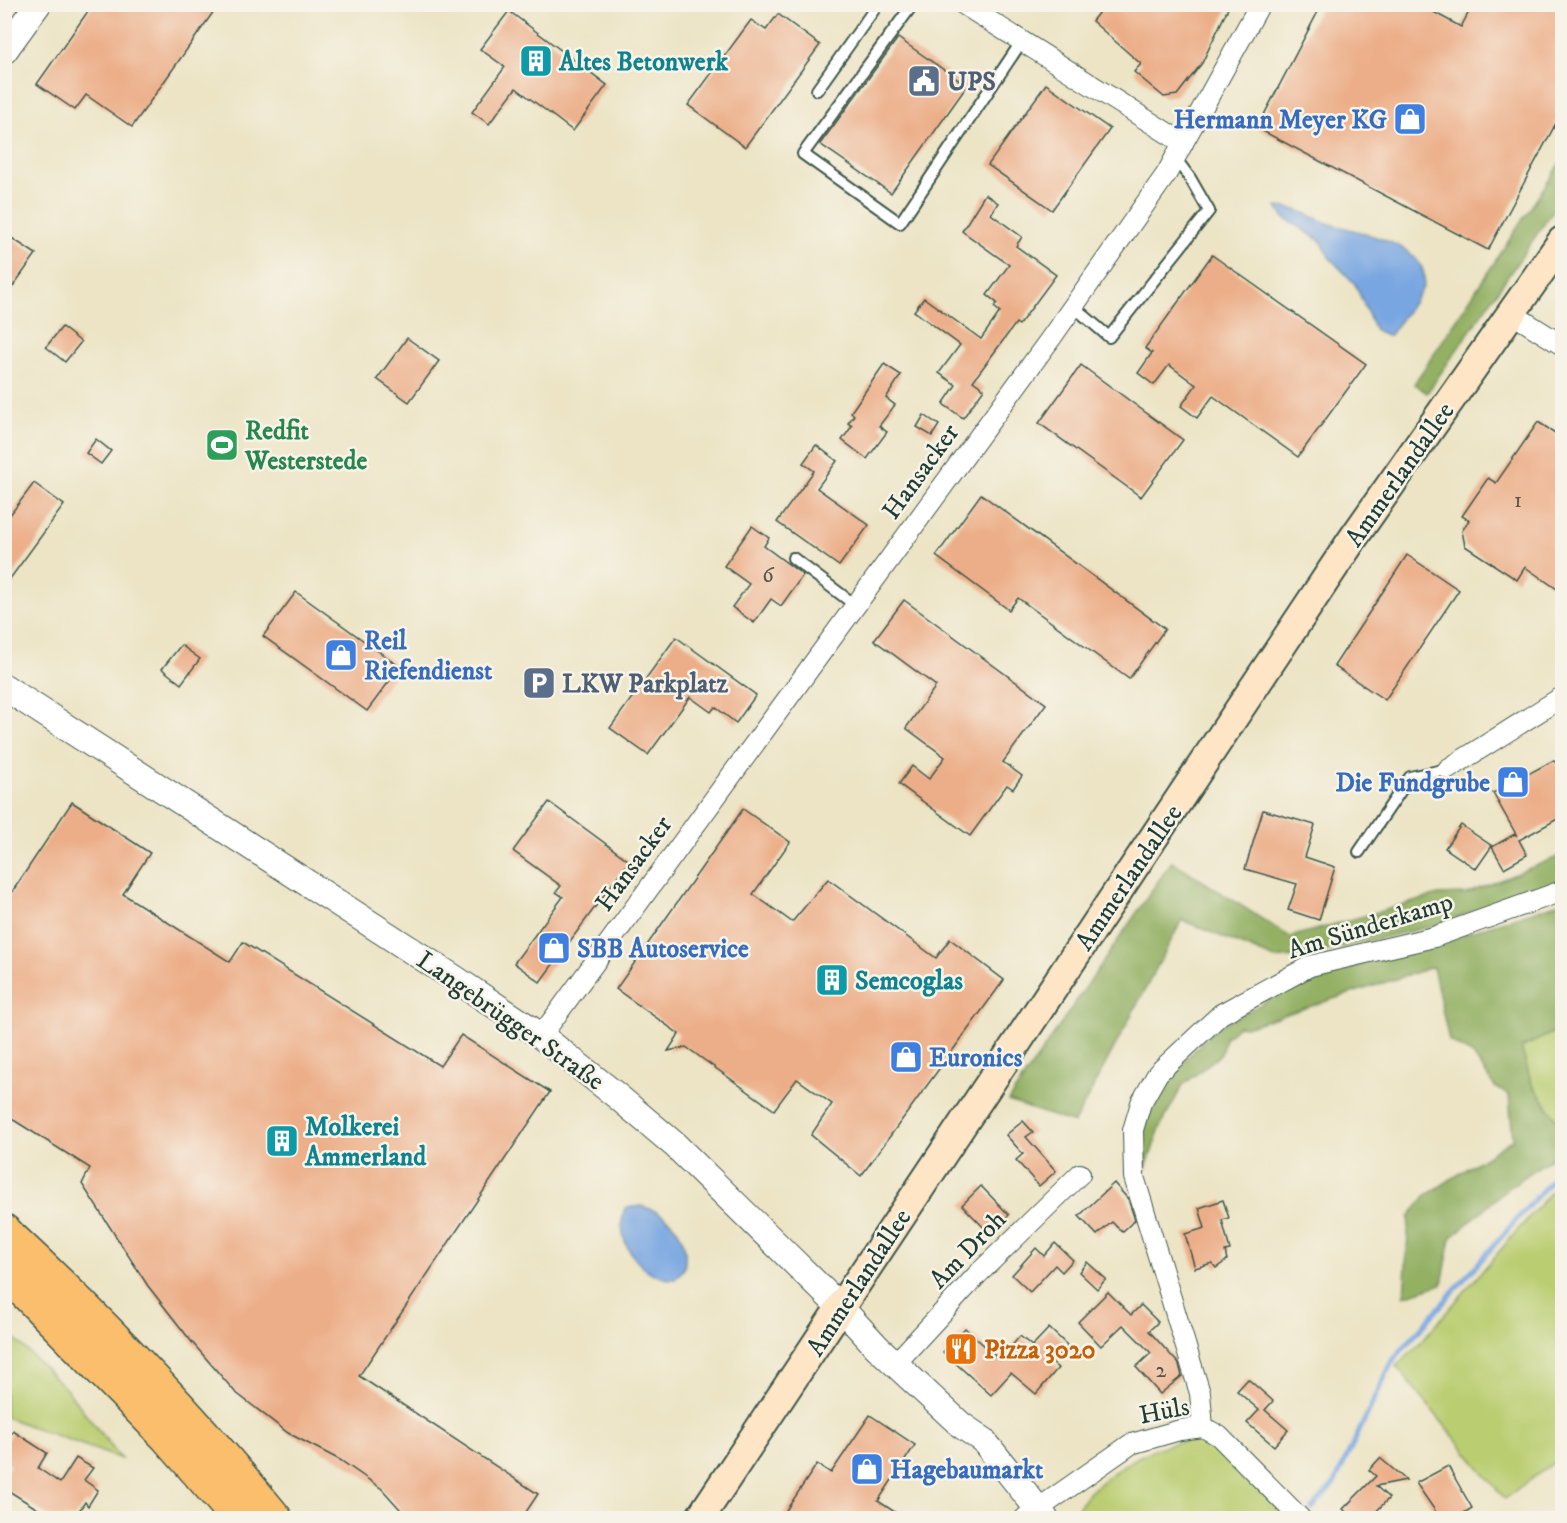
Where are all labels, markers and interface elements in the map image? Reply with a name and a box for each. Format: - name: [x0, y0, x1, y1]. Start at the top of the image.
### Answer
- building icon: Altes Betonwerk: [518, 43, 554, 79]
- place label: Altes Betonwerk: [558, 46, 729, 79]
- public building icon: UPS: [906, 63, 942, 99]
- place label: UPS: [947, 66, 996, 99]
- shop icon: Hermann Meyer KG: [1392, 101, 1428, 137]
- place label: Hermann Meyer KG: [1173, 104, 1387, 137]
- street label: Ammerlandallee: [1338, 396, 1462, 554]
- place label: Redfit Westerstede: [244, 415, 368, 478]
- street label: Hansacker: [875, 417, 967, 526]
- sports icon: Redfit Westerstede: [204, 427, 240, 463]
- house number: 1: [1514, 487, 1522, 514]
- house number: 6: [762, 562, 775, 589]
- place label: Reil Riefendienst: [364, 625, 493, 688]
- shop icon: Reil Riefendienst: [323, 637, 359, 673]
- parking icon: LKW Parkplatz: [521, 665, 557, 701]
- place label: LKW Parkplatz: [562, 668, 729, 701]
- shop icon: Die Fundgrube: [1495, 764, 1531, 800]
- place label: Die Fundgrube: [1335, 767, 1490, 800]
- street label: Ammerlandallee: [1068, 798, 1190, 957]
- street label: Hansacker: [588, 809, 680, 918]
- street label: Am Sünderkamp: [1284, 886, 1457, 967]
- shop icon: SBB Autoservice: [536, 930, 572, 966]
- place label: SBB Autoservice: [577, 933, 749, 966]
- street label: Langebrügger Straße: [410, 944, 610, 1098]
- building icon: Semcoglas: [814, 962, 850, 998]
- place label: Semcoglas: [855, 965, 963, 998]
- shop icon: Euronics: [888, 1039, 924, 1075]
- place label: Euronics: [929, 1042, 1023, 1075]
- place label: Molkerei Ammerland: [304, 1111, 427, 1174]
- building icon: Molkerei Ammerland: [264, 1123, 300, 1159]
- street label: Ammerlandallee: [799, 1203, 919, 1363]
- street label: Am Droh: [923, 1203, 1014, 1296]
- restaurant icon: Pizza 3020: [943, 1331, 979, 1367]
- place label: Pizza 3020: [984, 1334, 1095, 1367]
- house number: 2: [1156, 1357, 1167, 1384]
- street label: Hüls: [1136, 1390, 1192, 1432]
- shop icon: Hagebaumarkt: [849, 1451, 885, 1487]
- place label: Hagebaumarkt: [890, 1454, 1044, 1487]

